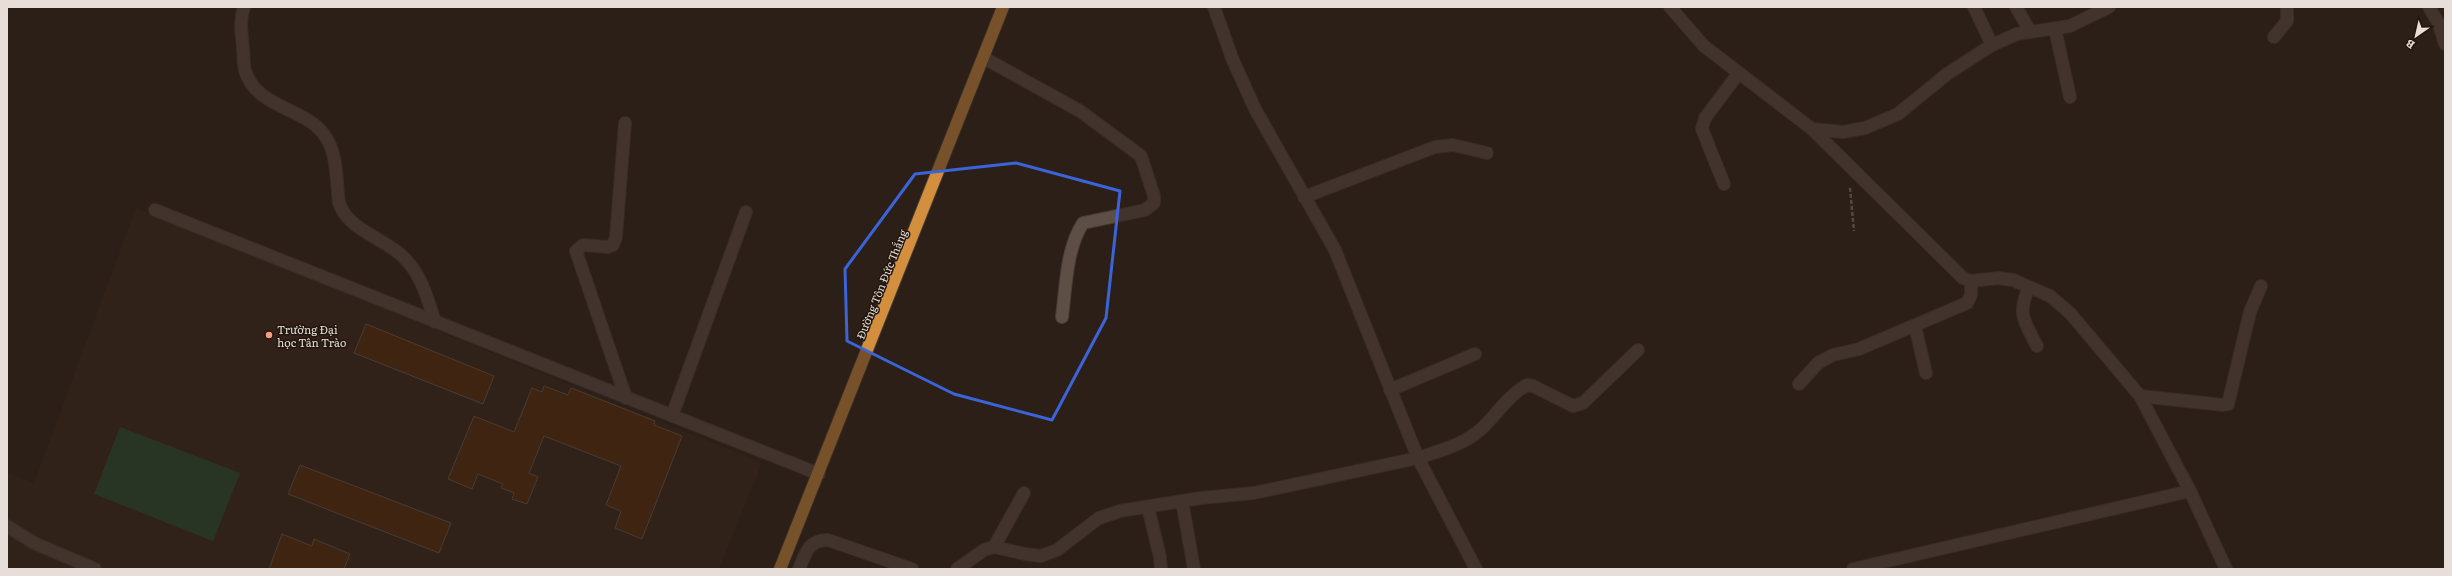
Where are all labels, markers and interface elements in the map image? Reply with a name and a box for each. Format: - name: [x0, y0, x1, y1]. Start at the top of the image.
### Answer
- north arrow: [2396, 16, 2436, 56]
- text: B: [2402, 36, 2417, 54]
- street label: Đường Tôn Đức Thắng: [852, 226, 911, 341]
- place label: Trường Đại học Tân Trào: [277, 321, 346, 350]
- marker: Trường Đại học Tân Trào: [264, 330, 274, 340]

